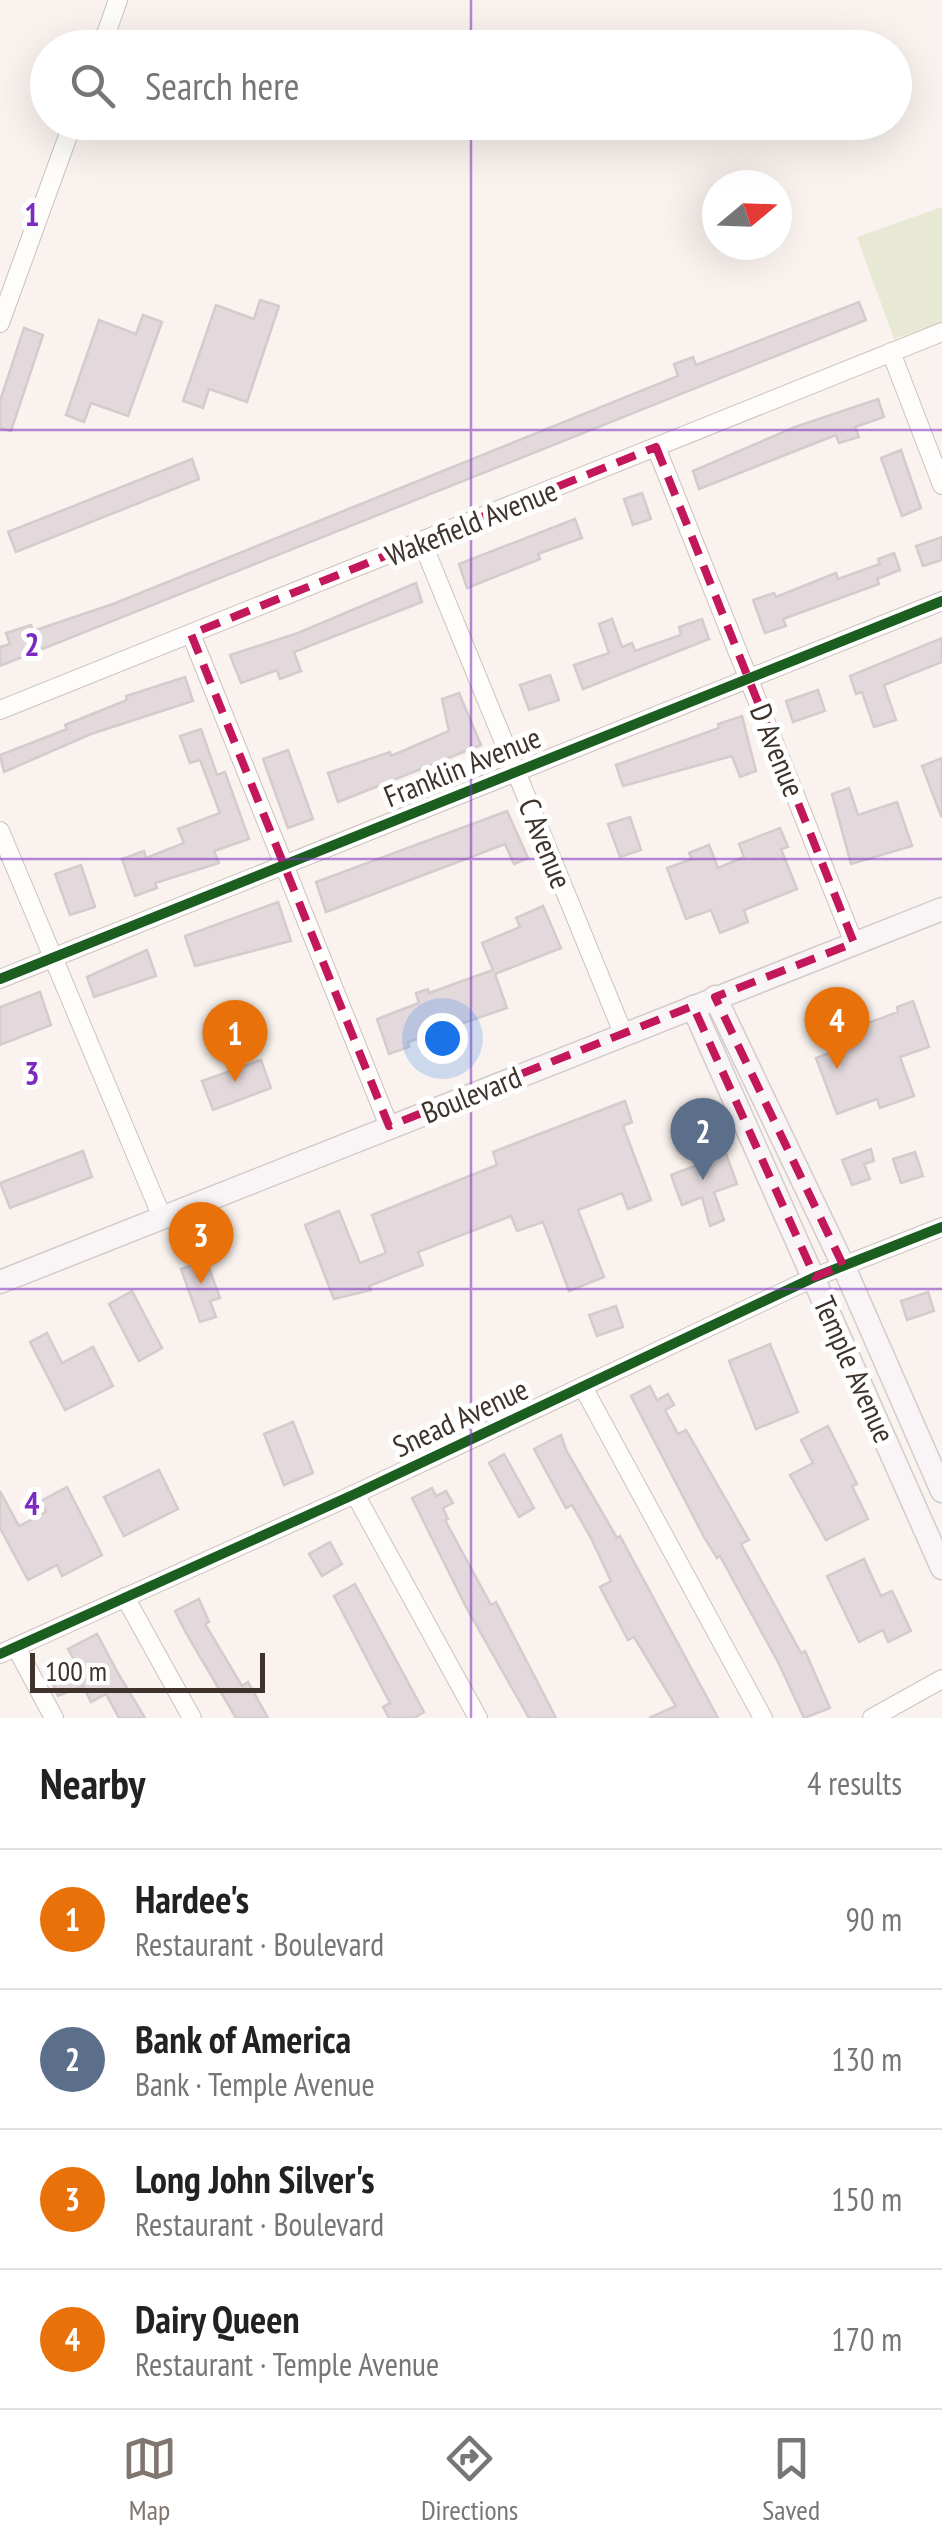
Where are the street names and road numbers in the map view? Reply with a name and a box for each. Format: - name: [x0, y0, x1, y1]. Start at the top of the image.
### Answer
- street label: Wakefield Avenue: [379, 470, 563, 574]
- street label: D Avenue: [742, 698, 814, 802]
- street label: Franklin Avenue: [378, 717, 546, 815]
- street label: C Avenue: [510, 792, 582, 894]
- street label: Boulevard: [416, 1056, 526, 1132]
- street label: Temple Avenue: [805, 1290, 905, 1448]
- street label: Snead Avenue: [386, 1369, 534, 1465]

